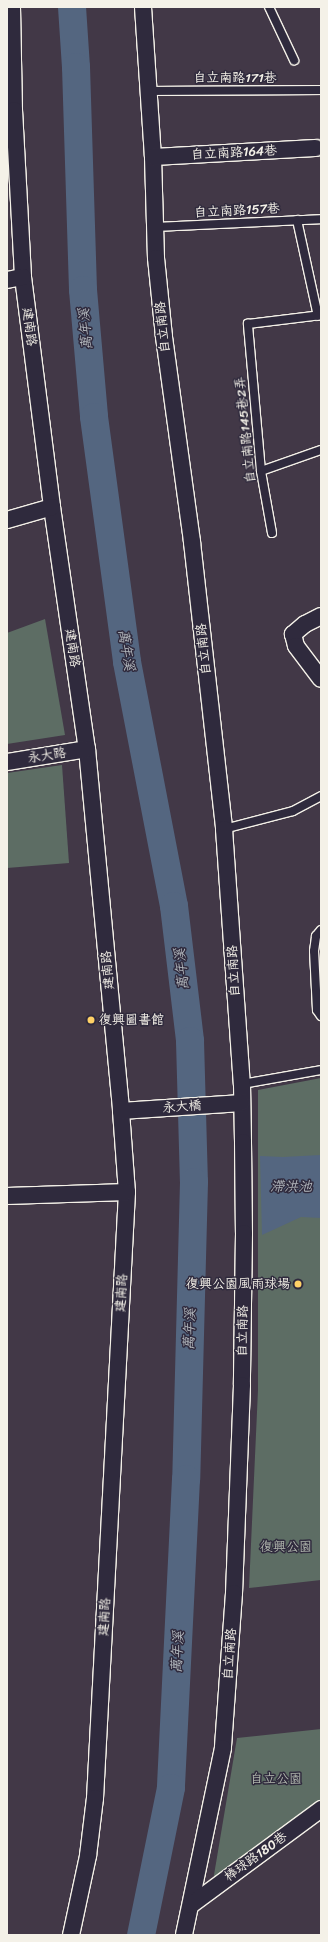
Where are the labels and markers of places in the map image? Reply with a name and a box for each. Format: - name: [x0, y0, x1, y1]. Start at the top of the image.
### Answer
- place label: 復興圖書館: [99, 1012, 164, 1028]
- marker: 復興圖書館: [86, 1015, 96, 1025]
- place label: 復興公園風雨球場: [186, 1276, 290, 1292]
- marker: 復興公園風雨球場: [293, 1279, 303, 1289]

